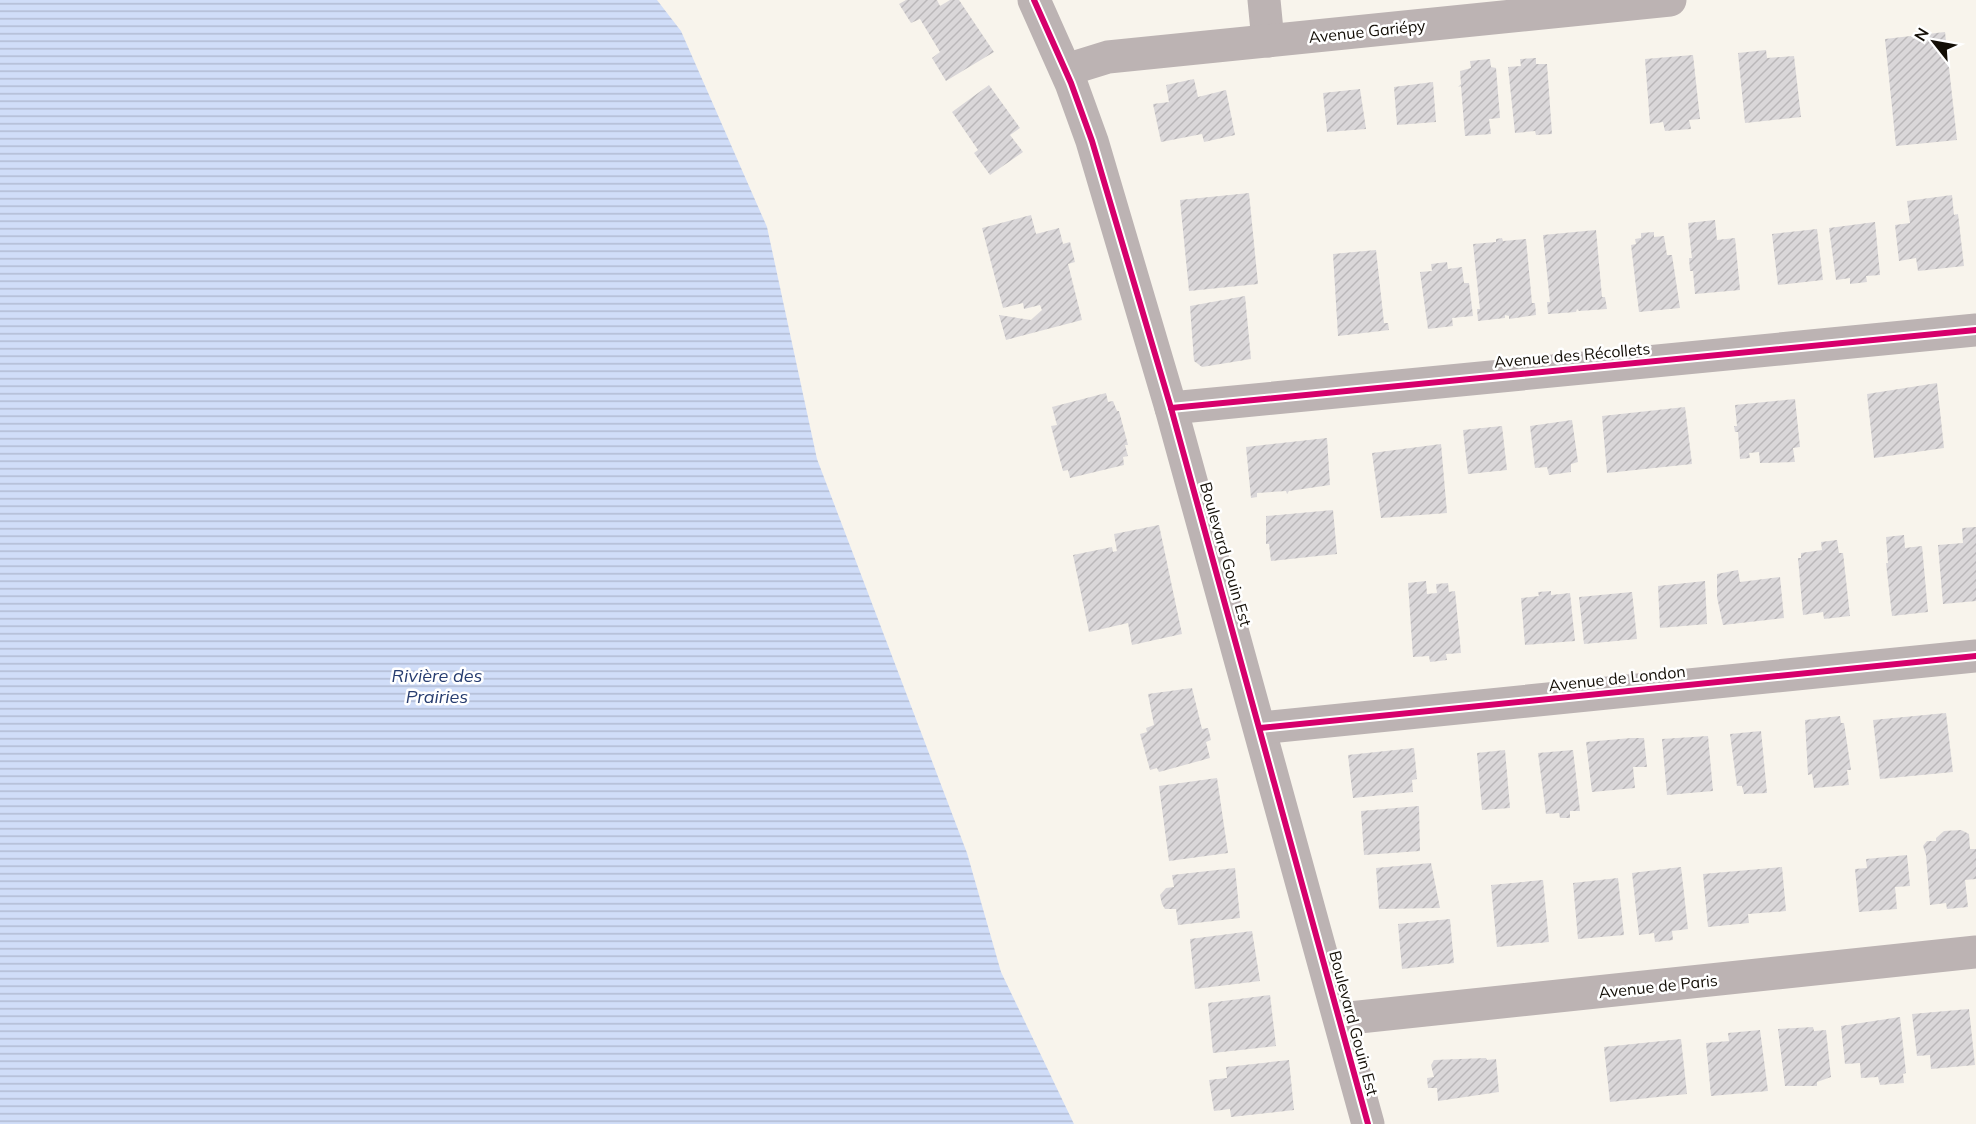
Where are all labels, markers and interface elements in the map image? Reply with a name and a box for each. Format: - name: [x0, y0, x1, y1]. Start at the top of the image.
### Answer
- north arrow: [1904, 12, 1964, 72]
- street label: Avenue Gariépy: [1308, 15, 1427, 47]
- text: N: [1909, 24, 1933, 45]
- street label: Avenue des Récollets: [1493, 338, 1651, 372]
- street label: Boulevard Gouin Est: [1196, 480, 1256, 629]
- street label: Avenue de London: [1548, 661, 1686, 695]
- water label: Rivière des Prairies: [392, 664, 482, 708]
- street label: Boulevard Gouin Est: [1325, 948, 1383, 1098]
- street label: Avenue de Paris: [1597, 970, 1719, 1002]

